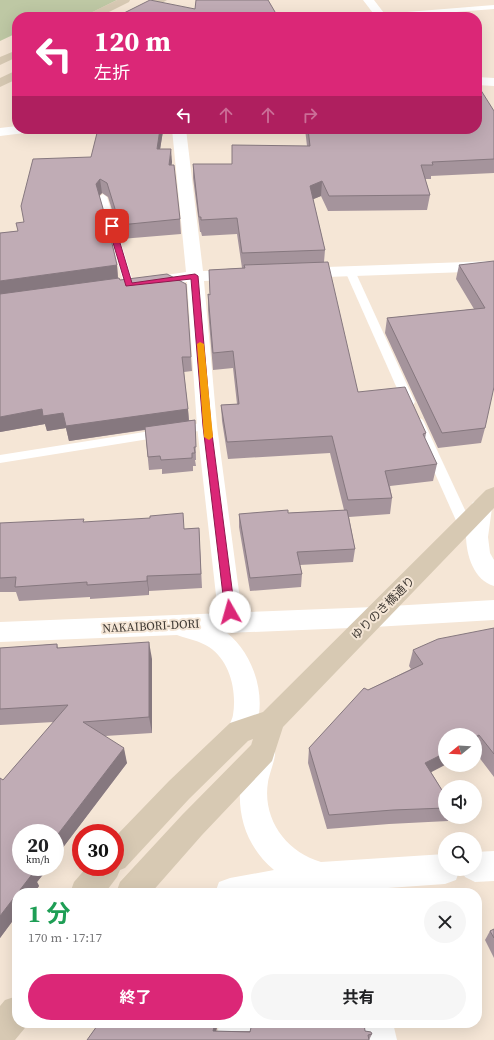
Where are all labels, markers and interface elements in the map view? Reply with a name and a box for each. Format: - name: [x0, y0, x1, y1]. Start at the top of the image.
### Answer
- text: 120 m: [94, 22, 171, 60]
- icon: left: [28, 28, 80, 80]
- text: 左折: [94, 60, 130, 85]
- icon: left: [173, 104, 195, 126]
- icon: ahead: [215, 104, 237, 126]
- icon: ahead: [257, 104, 279, 126]
- icon: right: [299, 104, 321, 126]
- pin: [95, 209, 129, 243]
- icon: arrive: [101, 215, 123, 237]
- street label: ゆりのき橋通り: [348, 573, 418, 643]
- position arrow: [209, 591, 251, 633]
- street label: NAKAIBORI-DORI: [102, 615, 200, 637]
- north arrow: [438, 728, 482, 772]
- map controls: [438, 728, 482, 876]
- button: sound: [438, 780, 482, 824]
- speed limit sign: 30: [72, 824, 124, 876]
- text: 20: [27, 831, 49, 859]
- button: search: [438, 832, 482, 876]
- text: km/h: [26, 853, 50, 866]
- text: 1 分: [28, 897, 70, 930]
- button: close: [424, 901, 466, 943]
- text: 170 m · 17:17: [28, 929, 102, 946]
- button: 終了: [28, 974, 243, 1020]
- button: 共有: [251, 974, 466, 1020]

